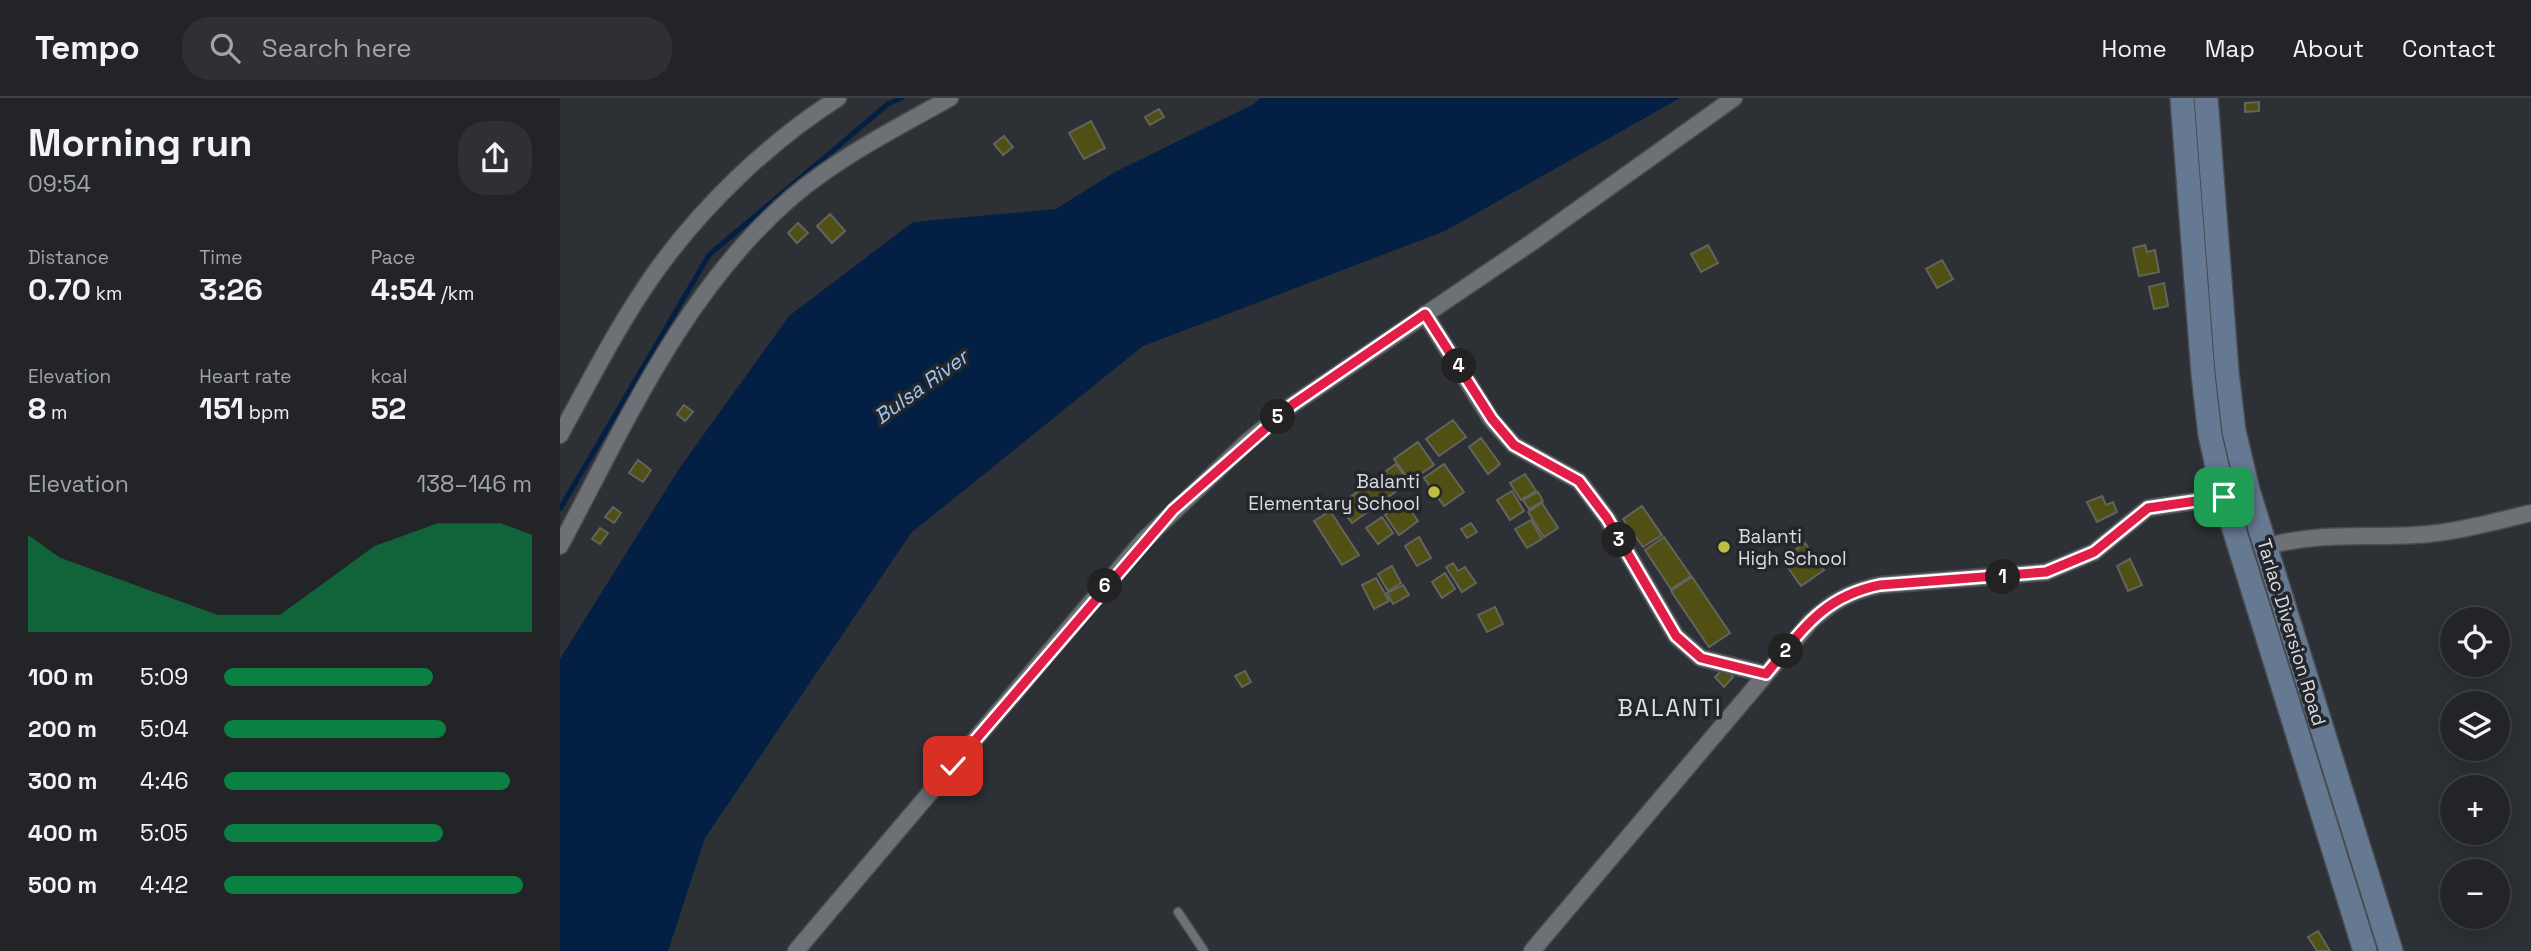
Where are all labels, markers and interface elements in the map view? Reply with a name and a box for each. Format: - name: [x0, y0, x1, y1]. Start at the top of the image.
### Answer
- search box: [182, 17, 672, 80]
- text: Tempo: [35, 27, 140, 69]
- icon: search: [206, 29, 244, 67]
- text: Search here: [262, 31, 412, 65]
- text: Home: [2101, 33, 2167, 64]
- text: Map: [2205, 33, 2255, 64]
- text: About: [2293, 33, 2364, 64]
- text: Contact: [2402, 33, 2496, 64]
- text: Morning run: [28, 119, 253, 167]
- button: share: [458, 121, 532, 195]
- text: 09:54: [28, 169, 91, 199]
- text: Distance: [28, 245, 109, 270]
- text: Time: [199, 245, 243, 270]
- text: Pace: [371, 245, 415, 270]
- text: 0.70: [28, 270, 91, 309]
- text: 3:26: [199, 270, 263, 309]
- text: 4:54: [371, 270, 436, 309]
- text: km: [91, 281, 122, 306]
- text: /km: [436, 281, 474, 306]
- water label: Bulsa River: [868, 342, 975, 430]
- pin: 4: [1441, 348, 1476, 384]
- text: 4: [1452, 353, 1465, 378]
- text: Elevation: [28, 364, 111, 389]
- text: Heart rate: [199, 364, 292, 389]
- text: kcal: [371, 364, 407, 389]
- text: 8: [28, 389, 46, 428]
- text: 151: [199, 389, 244, 428]
- text: 52: [371, 389, 406, 428]
- text: m: [46, 400, 67, 425]
- text: bpm: [244, 400, 290, 425]
- pin: 5: [1260, 400, 1296, 434]
- text: 5: [1272, 404, 1283, 429]
- pin: [2194, 467, 2254, 527]
- text: Elevation: [28, 469, 129, 499]
- text: 138–146 m: [416, 469, 532, 499]
- place label: Balanti Elementary School: [1248, 469, 1420, 516]
- icon: arrive: [2205, 478, 2243, 516]
- marker: Balanti Elementary School: [1426, 484, 1442, 500]
- pin: 3: [1602, 522, 1636, 558]
- place label: Balanti High School: [1738, 524, 1847, 571]
- text: 3: [1613, 527, 1624, 552]
- street label: Tarlac Diversion Road: [2251, 536, 2332, 729]
- marker: Balanti High School: [1716, 539, 1732, 555]
- pin: 1: [1986, 560, 2020, 594]
- text: 1: [1998, 564, 2007, 589]
- pin: 6: [1088, 568, 1122, 603]
- text: 6: [1099, 573, 1110, 598]
- map controls: [2440, 607, 2510, 929]
- button: locate: [2440, 607, 2510, 677]
- pin: 2: [1768, 634, 1804, 668]
- text: 2: [1780, 638, 1791, 663]
- text: 100 m: [28, 662, 94, 692]
- text: 5:09: [140, 662, 188, 692]
- button: layers: [2440, 691, 2510, 761]
- district label: BALANTI: [1617, 693, 1723, 723]
- text: 200 m: [28, 714, 97, 744]
- text: 5:04: [140, 714, 189, 744]
- pin: [923, 736, 983, 796]
- icon: check: [934, 747, 972, 785]
- text: 300 m: [28, 766, 97, 796]
- text: 4:46: [140, 766, 189, 796]
- button: +: [2440, 775, 2510, 845]
- text: 400 m: [28, 818, 98, 848]
- text: 5:05: [140, 818, 188, 848]
- button: −: [2440, 859, 2510, 929]
- text: 500 m: [28, 870, 97, 900]
- text: 4:42: [140, 870, 188, 900]

